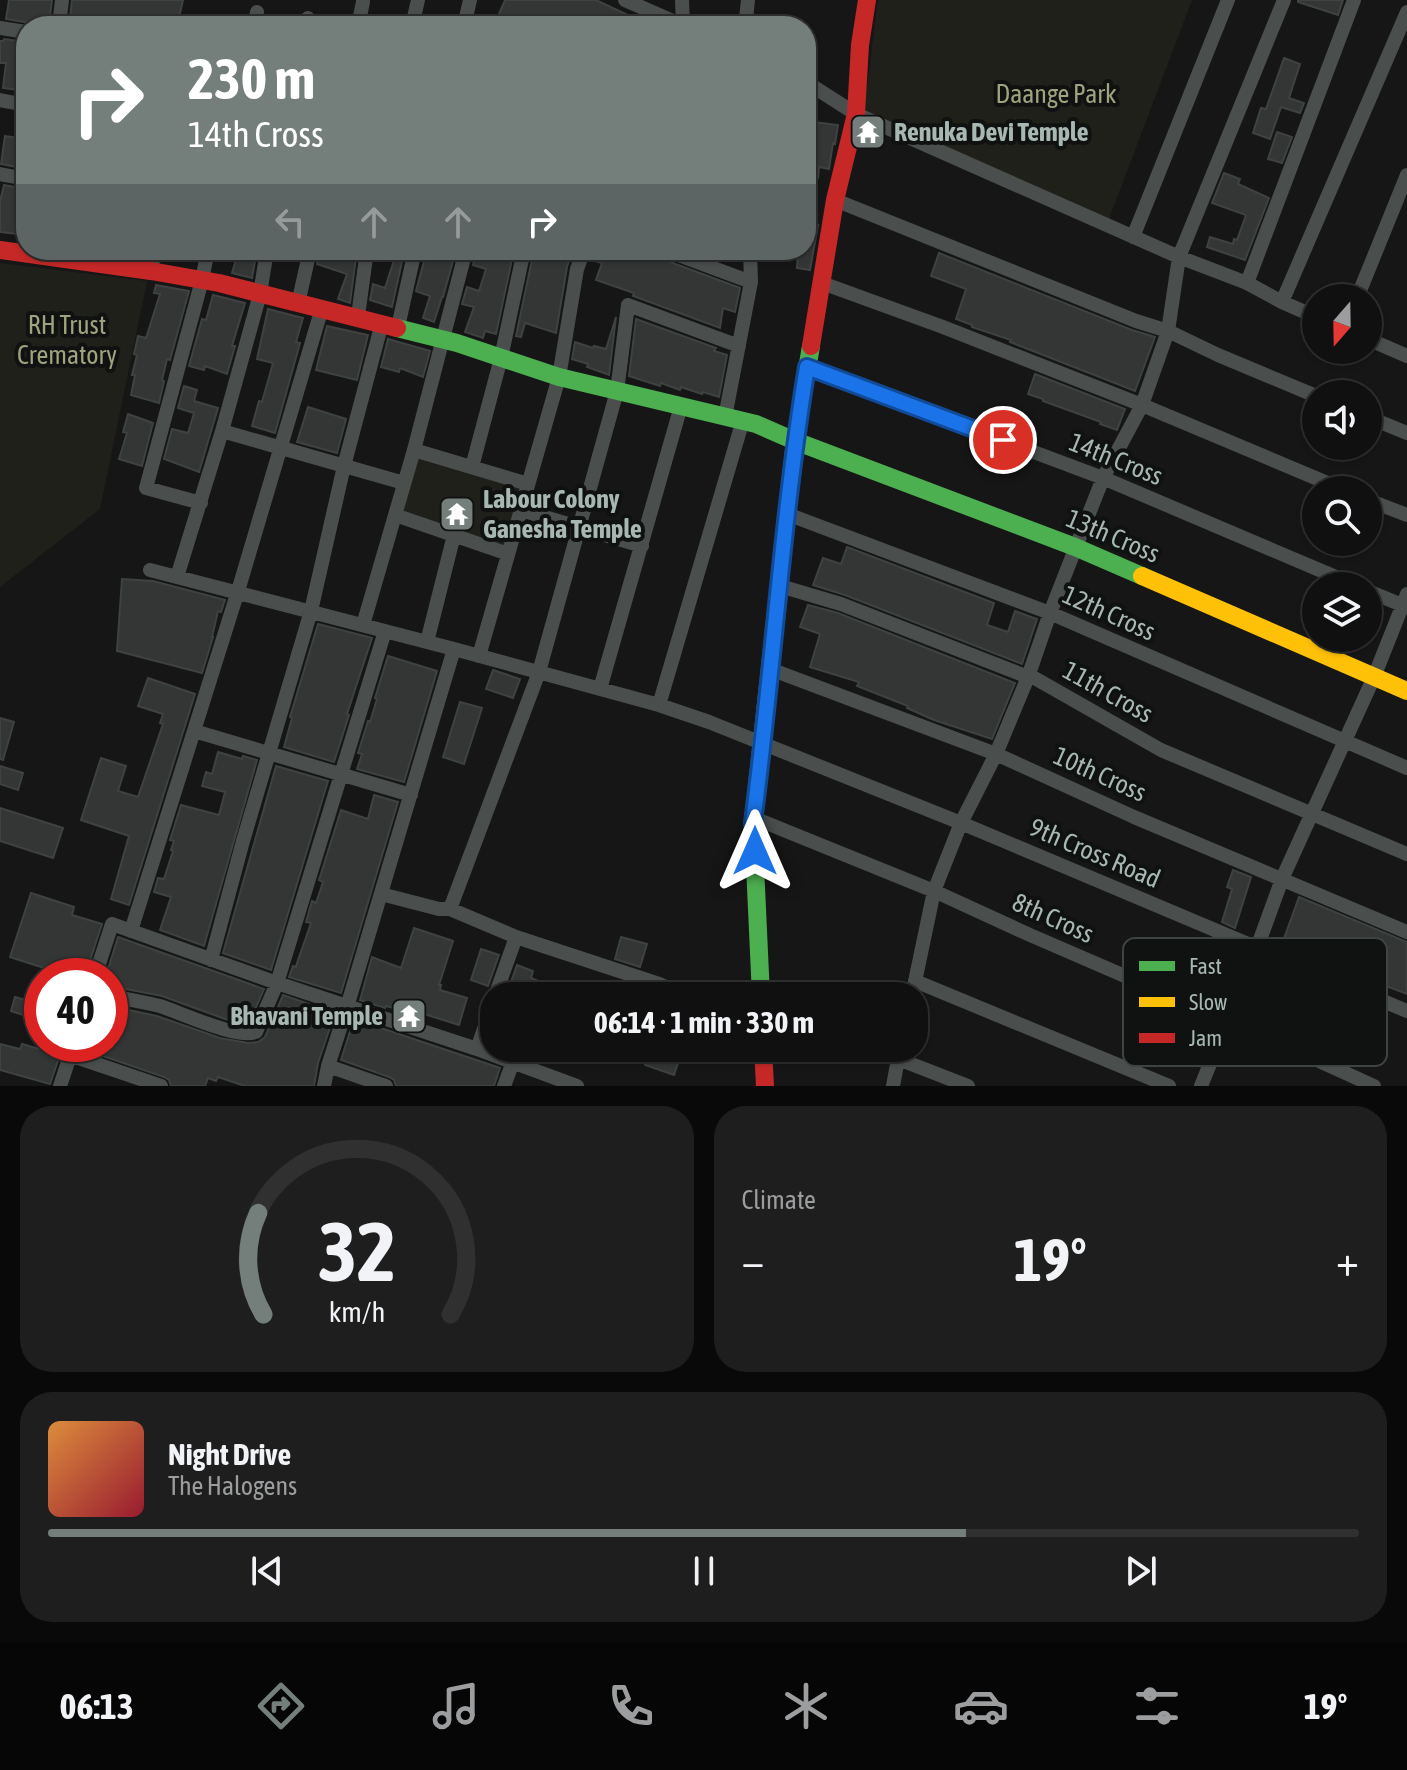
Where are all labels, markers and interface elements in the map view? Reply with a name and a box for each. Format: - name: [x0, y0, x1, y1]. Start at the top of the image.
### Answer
- text: 230 m: [188, 47, 315, 111]
- icon: right: [56, 48, 160, 152]
- park label: Daange Park: [996, 79, 1116, 109]
- text: 14th Cross: [188, 113, 324, 155]
- temple icon: Renuka Devi Temple: [849, 113, 887, 151]
- place label: Renuka Devi Temple: [894, 117, 1089, 147]
- icon: left: [268, 200, 312, 244]
- icon: ahead: [352, 200, 396, 244]
- icon: ahead: [436, 200, 480, 244]
- icon: right: [520, 200, 564, 244]
- north arrow: [1302, 284, 1382, 364]
- map controls: [1302, 284, 1382, 652]
- park label: RH Trust Crematory: [17, 310, 117, 370]
- button: sound: [1302, 380, 1382, 460]
- pin: [969, 406, 1037, 474]
- icon: arrive: [981, 418, 1025, 462]
- street label: 14th Cross: [1065, 427, 1167, 491]
- button: search: [1302, 476, 1382, 556]
- place label: Labour Colony Ganesha Temple: [483, 484, 642, 544]
- temple icon: Labour Colony Ganesha Temple: [438, 495, 476, 533]
- street label: 13th Cross: [1062, 503, 1164, 569]
- button: layers: [1302, 572, 1382, 652]
- street label: 12th Cross: [1058, 579, 1160, 647]
- street label: 11th Cross: [1058, 655, 1158, 729]
- street label: 10th Cross: [1049, 740, 1151, 808]
- position arrow: [713, 809, 797, 893]
- street label: 9th Cross Road: [1025, 812, 1165, 894]
- street label: 8th Cross: [1008, 887, 1098, 949]
- legend: [1123, 938, 1387, 1066]
- text: Fast: [1189, 953, 1222, 979]
- speed limit sign: 40: [24, 958, 128, 1062]
- text: Slow: [1189, 989, 1227, 1015]
- temple icon: Bhavani Temple: [390, 997, 428, 1035]
- place label: Bhavani Temple: [230, 1001, 383, 1031]
- text: 06:14 · 1 min · 330 m: [594, 1005, 814, 1039]
- text: Jam: [1189, 1025, 1222, 1051]
- text: Climate: [742, 1185, 816, 1215]
- text: 32: [318, 1203, 396, 1299]
- text: 19°: [1014, 1225, 1087, 1294]
- text: −: [742, 1235, 764, 1285]
- text: +: [1336, 1235, 1359, 1285]
- text: km/h: [328, 1295, 385, 1328]
- text: Night Drive: [168, 1437, 291, 1471]
- text: The Halogens: [168, 1471, 297, 1501]
- icon: previous: [245, 1549, 289, 1593]
- icon: pause: [682, 1549, 726, 1593]
- icon: next: [1119, 1549, 1163, 1593]
- icon: directions: [253, 1678, 309, 1734]
- icon: music: [428, 1678, 484, 1734]
- icon: phone: [603, 1678, 659, 1734]
- icon: climate: [778, 1678, 834, 1734]
- icon: car: [953, 1678, 1009, 1734]
- icon: filters: [1129, 1678, 1185, 1734]
- text: 06:13: [60, 1685, 134, 1727]
- text: 19°: [1304, 1685, 1347, 1727]

